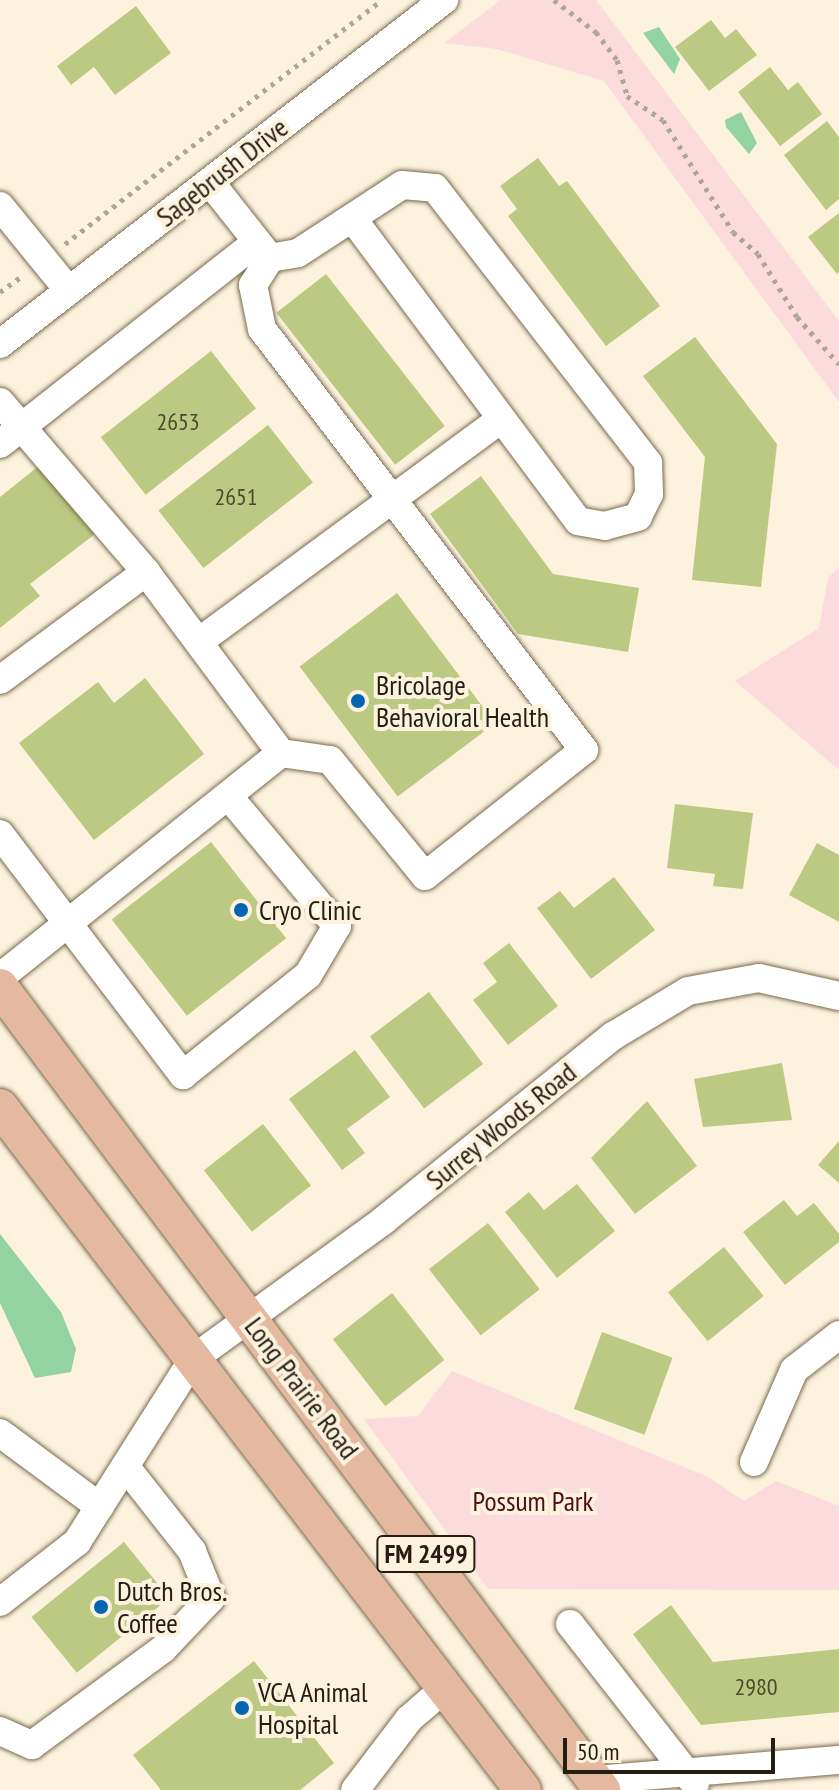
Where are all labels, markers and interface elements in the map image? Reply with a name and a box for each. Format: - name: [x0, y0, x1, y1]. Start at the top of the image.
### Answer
- street label: Sagebrush Drive: [150, 110, 294, 234]
- house number: 2653: [156, 408, 200, 436]
- house number: 2651: [214, 483, 258, 511]
- place label: Bricolage Behavioral Health: [376, 668, 549, 734]
- marker: Bricolage Behavioral Health: [347, 690, 369, 712]
- place label: Cryo Clinic: [259, 893, 361, 927]
- marker: Cryo Clinic: [230, 899, 252, 921]
- street label: Surrey Woods Road: [419, 1055, 583, 1197]
- street label: Long Prairie Road: [238, 1311, 366, 1465]
- park label: Possum Park: [473, 1484, 593, 1518]
- road number: FM 2499: [376, 1532, 476, 1576]
- place label: Dutch Bros. Coffee: [117, 1574, 227, 1640]
- marker: Dutch Bros. Coffee: [92, 1598, 110, 1616]
- house number: 2980: [734, 1673, 778, 1701]
- place label: VCA Animal Hospital: [258, 1675, 369, 1741]
- marker: VCA Animal Hospital: [233, 1699, 251, 1717]
- scale bar: [567, 1722, 779, 1772]
- text: 50 m: [577, 1736, 619, 1767]

